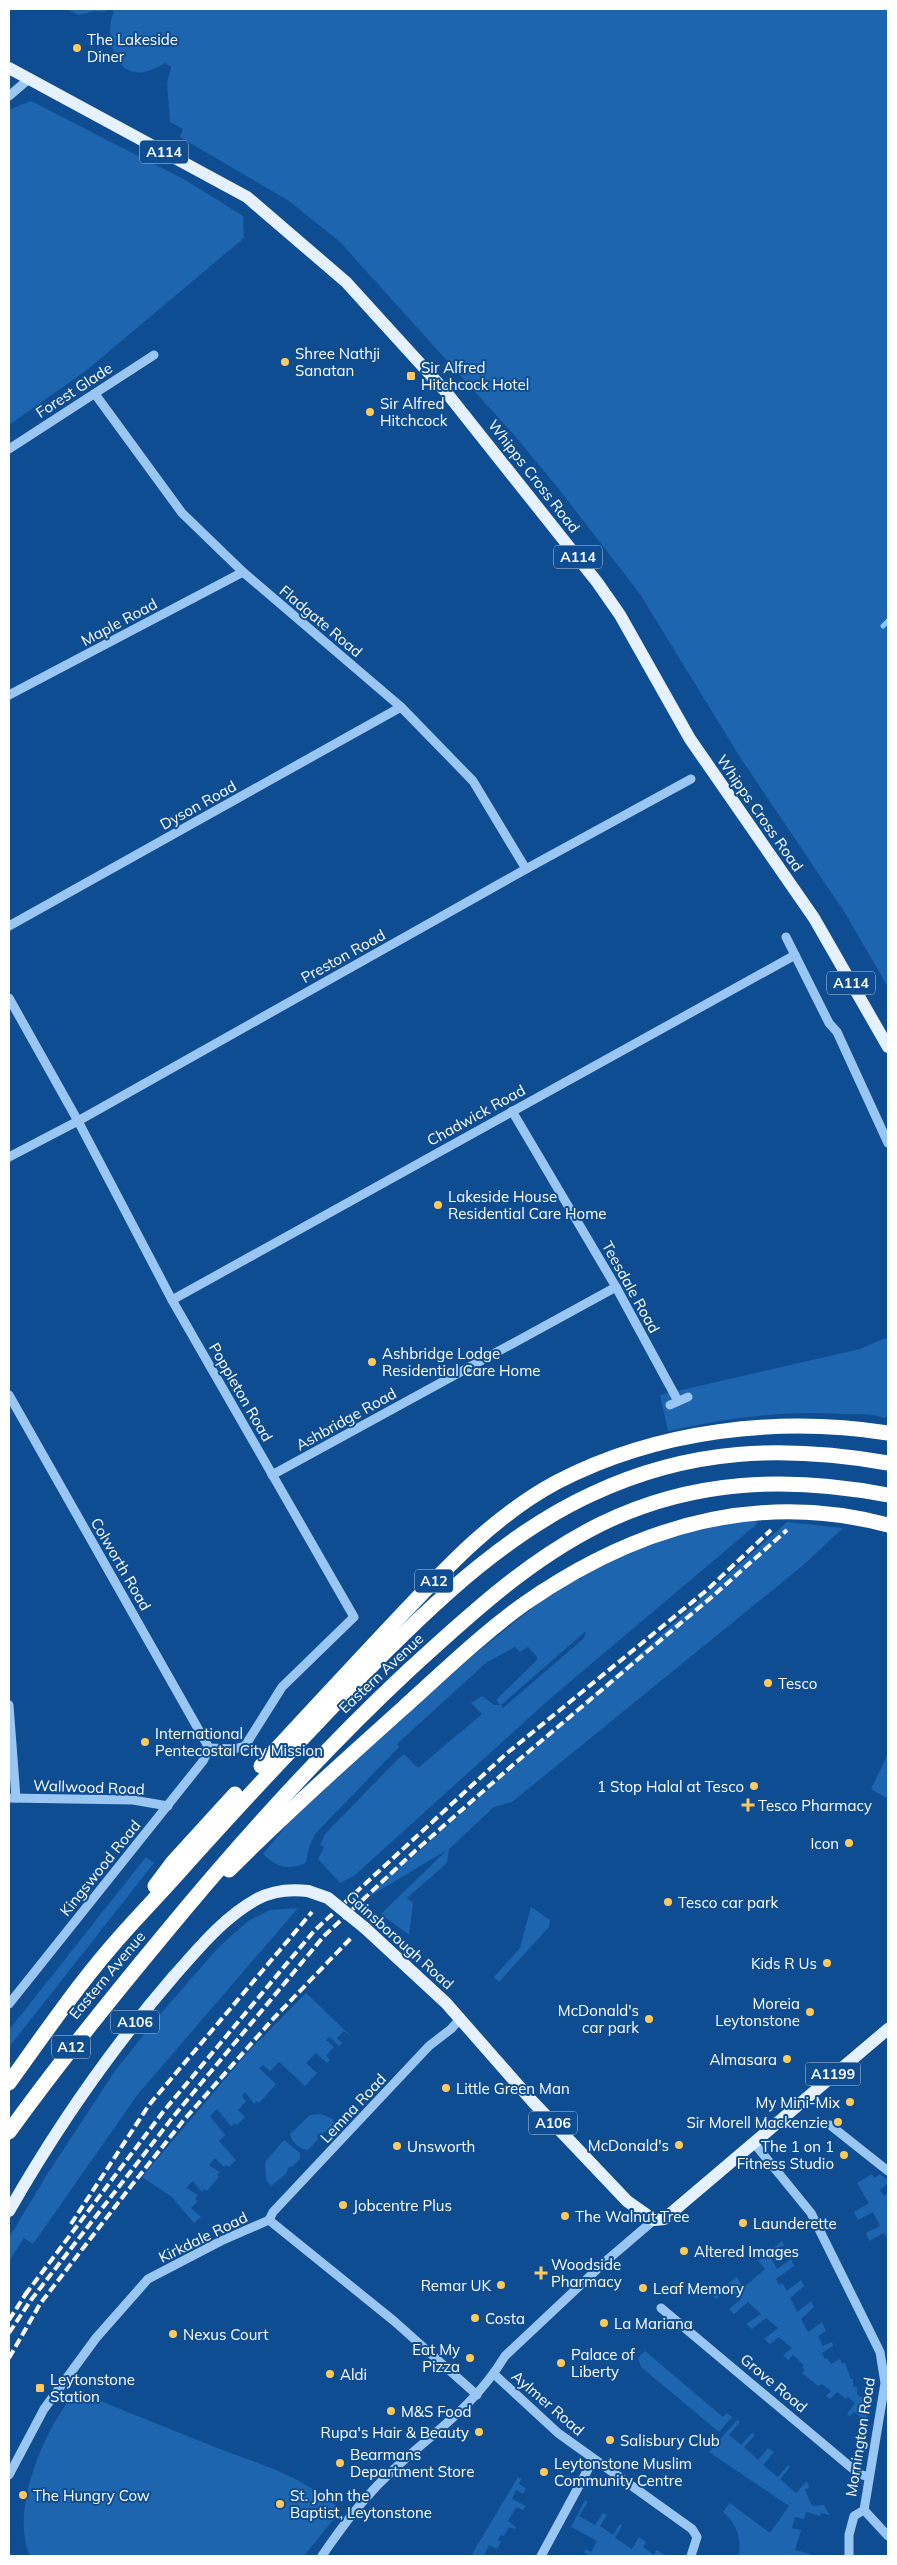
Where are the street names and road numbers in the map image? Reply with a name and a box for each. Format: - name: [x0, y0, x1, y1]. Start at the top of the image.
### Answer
- road number: A114: [140, 140, 188, 163]
- street label: Forest Glade: [32, 358, 116, 422]
- street label: Whipps Cross Road: [484, 416, 584, 536]
- road number: A114: [554, 546, 602, 568]
- street label: Fladgate Road: [276, 581, 366, 661]
- street label: Maple Road: [78, 594, 160, 650]
- street label: Whipps Cross Road: [713, 751, 807, 875]
- street label: Dyson Road: [156, 776, 240, 834]
- street label: Preston Road: [297, 925, 389, 987]
- road number: A114: [827, 971, 875, 994]
- street label: Chadwick Road: [424, 1080, 528, 1150]
- street label: Teesdale Road: [598, 1238, 664, 1336]
- street label: Poppleton Road: [205, 1339, 277, 1445]
- street label: Ashbridge Road: [292, 1384, 400, 1454]
- street label: Colworth Road: [87, 1514, 155, 1614]
- road number: A12: [415, 1570, 453, 1592]
- street label: Eastern Avenue: [335, 1629, 427, 1717]
- street label: Wallwood Road: [33, 1776, 145, 1798]
- street label: Kingswood Road: [56, 1816, 144, 1920]
- street label: Gainsborough Road: [342, 1887, 458, 1993]
- street label: Eastern Avenue: [65, 1927, 149, 2023]
- road number: A106: [111, 2010, 159, 2034]
- road number: A12: [52, 2035, 90, 2058]
- road number: A1199: [806, 2062, 860, 2086]
- street label: Lemna Road: [316, 2069, 390, 2147]
- road number: A106: [529, 2112, 577, 2134]
- street label: Kirkdale Road: [155, 2207, 251, 2267]
- street label: Grove Road: [737, 2350, 811, 2416]
- street label: Aylmer Road: [508, 2366, 588, 2440]
- street label: Mornington Road: [841, 2376, 879, 2498]

